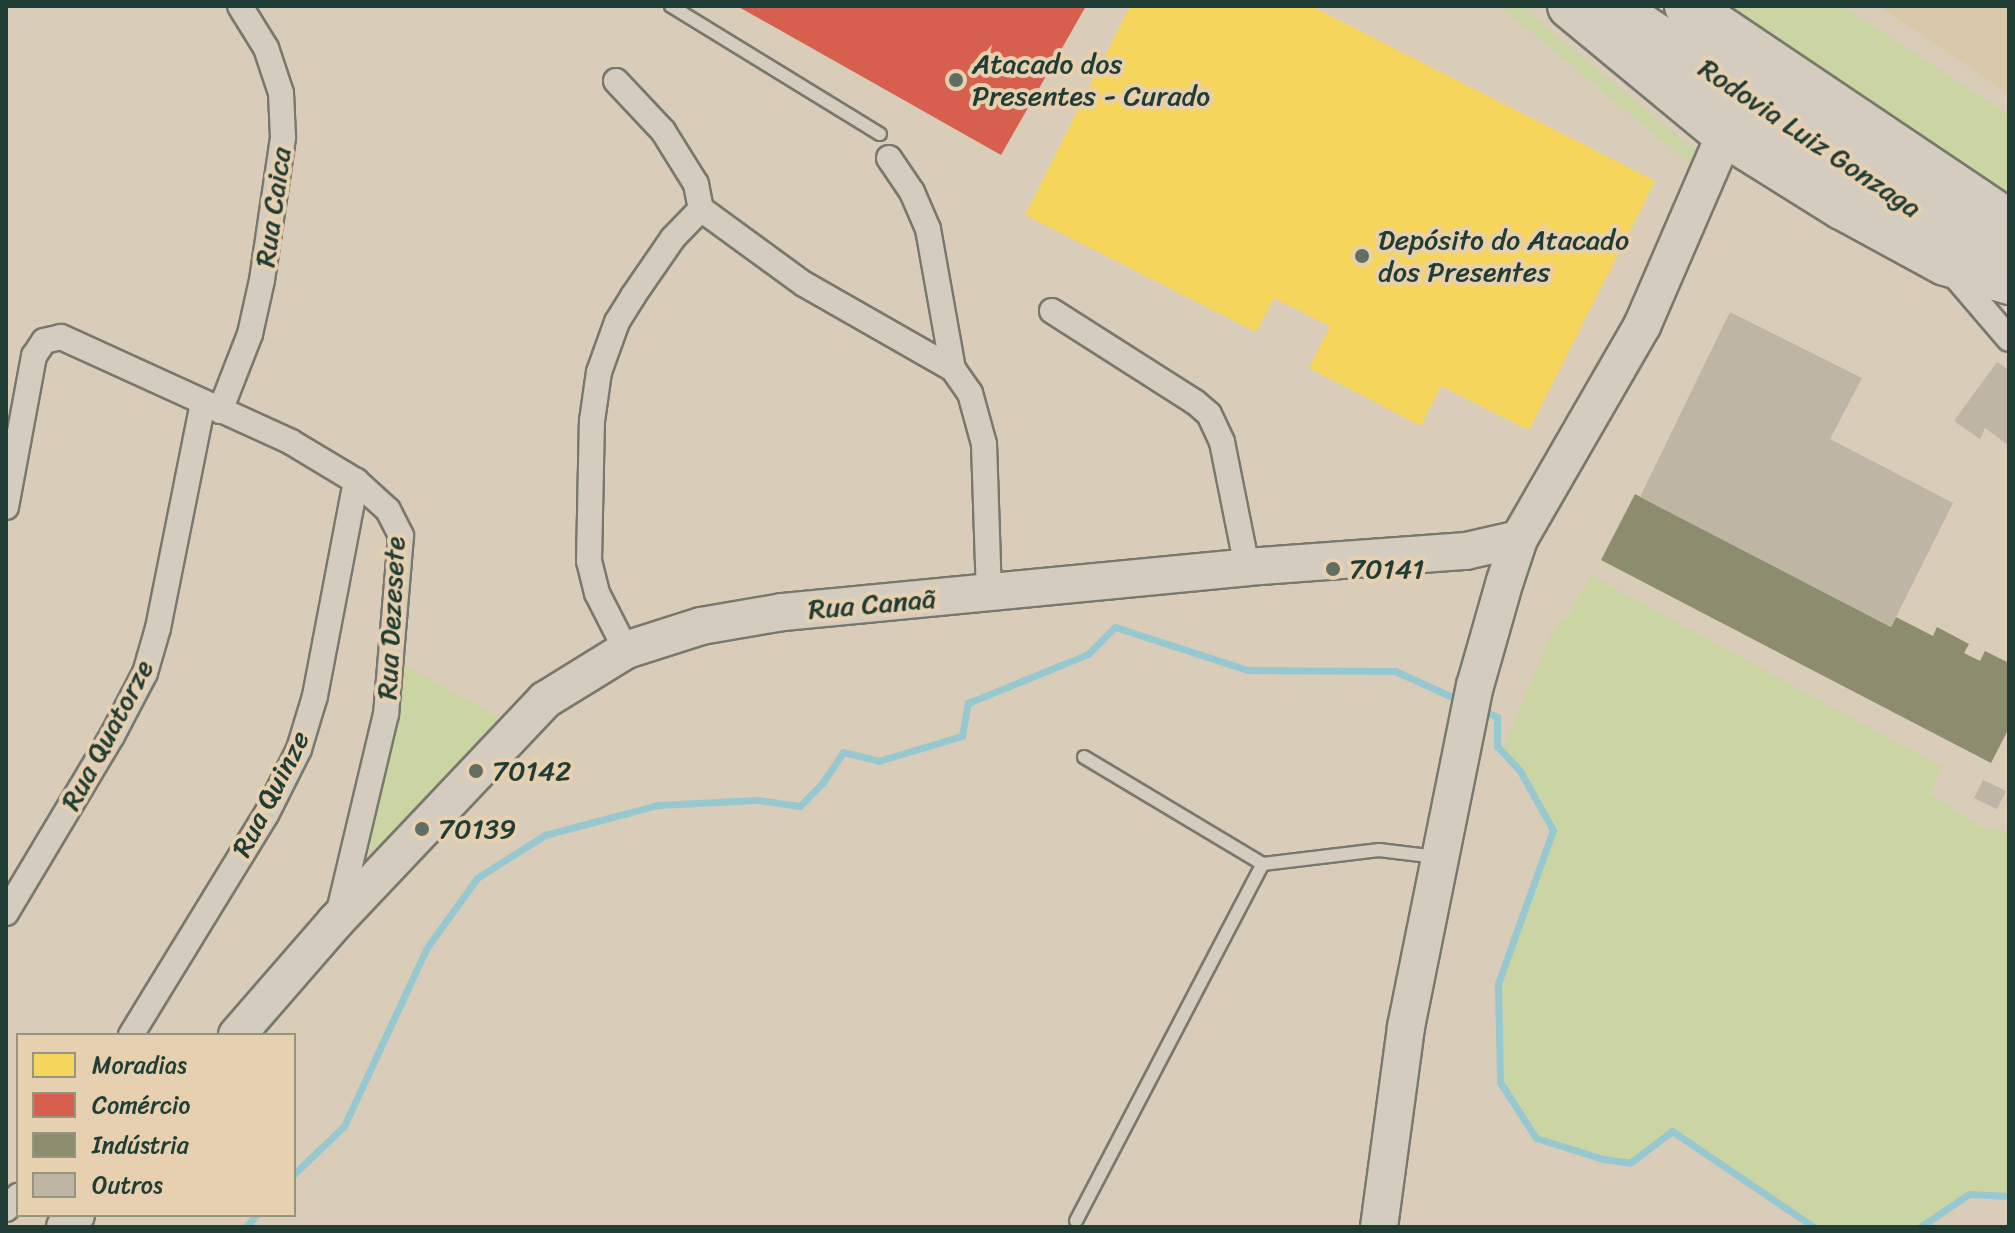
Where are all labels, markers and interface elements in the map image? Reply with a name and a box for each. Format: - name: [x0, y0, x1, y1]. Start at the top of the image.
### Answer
- place label: Atacado dos Presentes - Curado: [972, 47, 1210, 113]
- street label: Rodovia Luiz Gonzaga: [1692, 51, 1928, 225]
- marker: Atacado dos Presentes - Curado: [947, 71, 965, 89]
- street label: Rua Caica: [248, 145, 298, 269]
- place label: Depósito do Atacado dos Presentes: [1378, 223, 1629, 289]
- marker: Depósito do Atacado dos Presentes: [1353, 247, 1371, 265]
- street label: Rua Dezesete: [370, 535, 412, 701]
- place label: 70141: [1349, 552, 1424, 586]
- marker: 70141: [1324, 560, 1342, 578]
- street label: Rua Canaã: [807, 582, 937, 626]
- street label: Rua Quatorze: [53, 654, 161, 816]
- street label: Rua Quinze: [225, 726, 317, 862]
- place label: 70142: [492, 754, 571, 788]
- marker: 70142: [467, 762, 485, 780]
- place label: 70139: [438, 812, 516, 846]
- marker: 70139: [413, 820, 431, 838]
- legend: [16, 1033, 296, 1217]
- text: Moradias: [92, 1044, 187, 1086]
- text: Comércio: [92, 1084, 190, 1126]
- text: Indústria: [92, 1124, 189, 1166]
- text: Outros: [92, 1164, 163, 1206]

